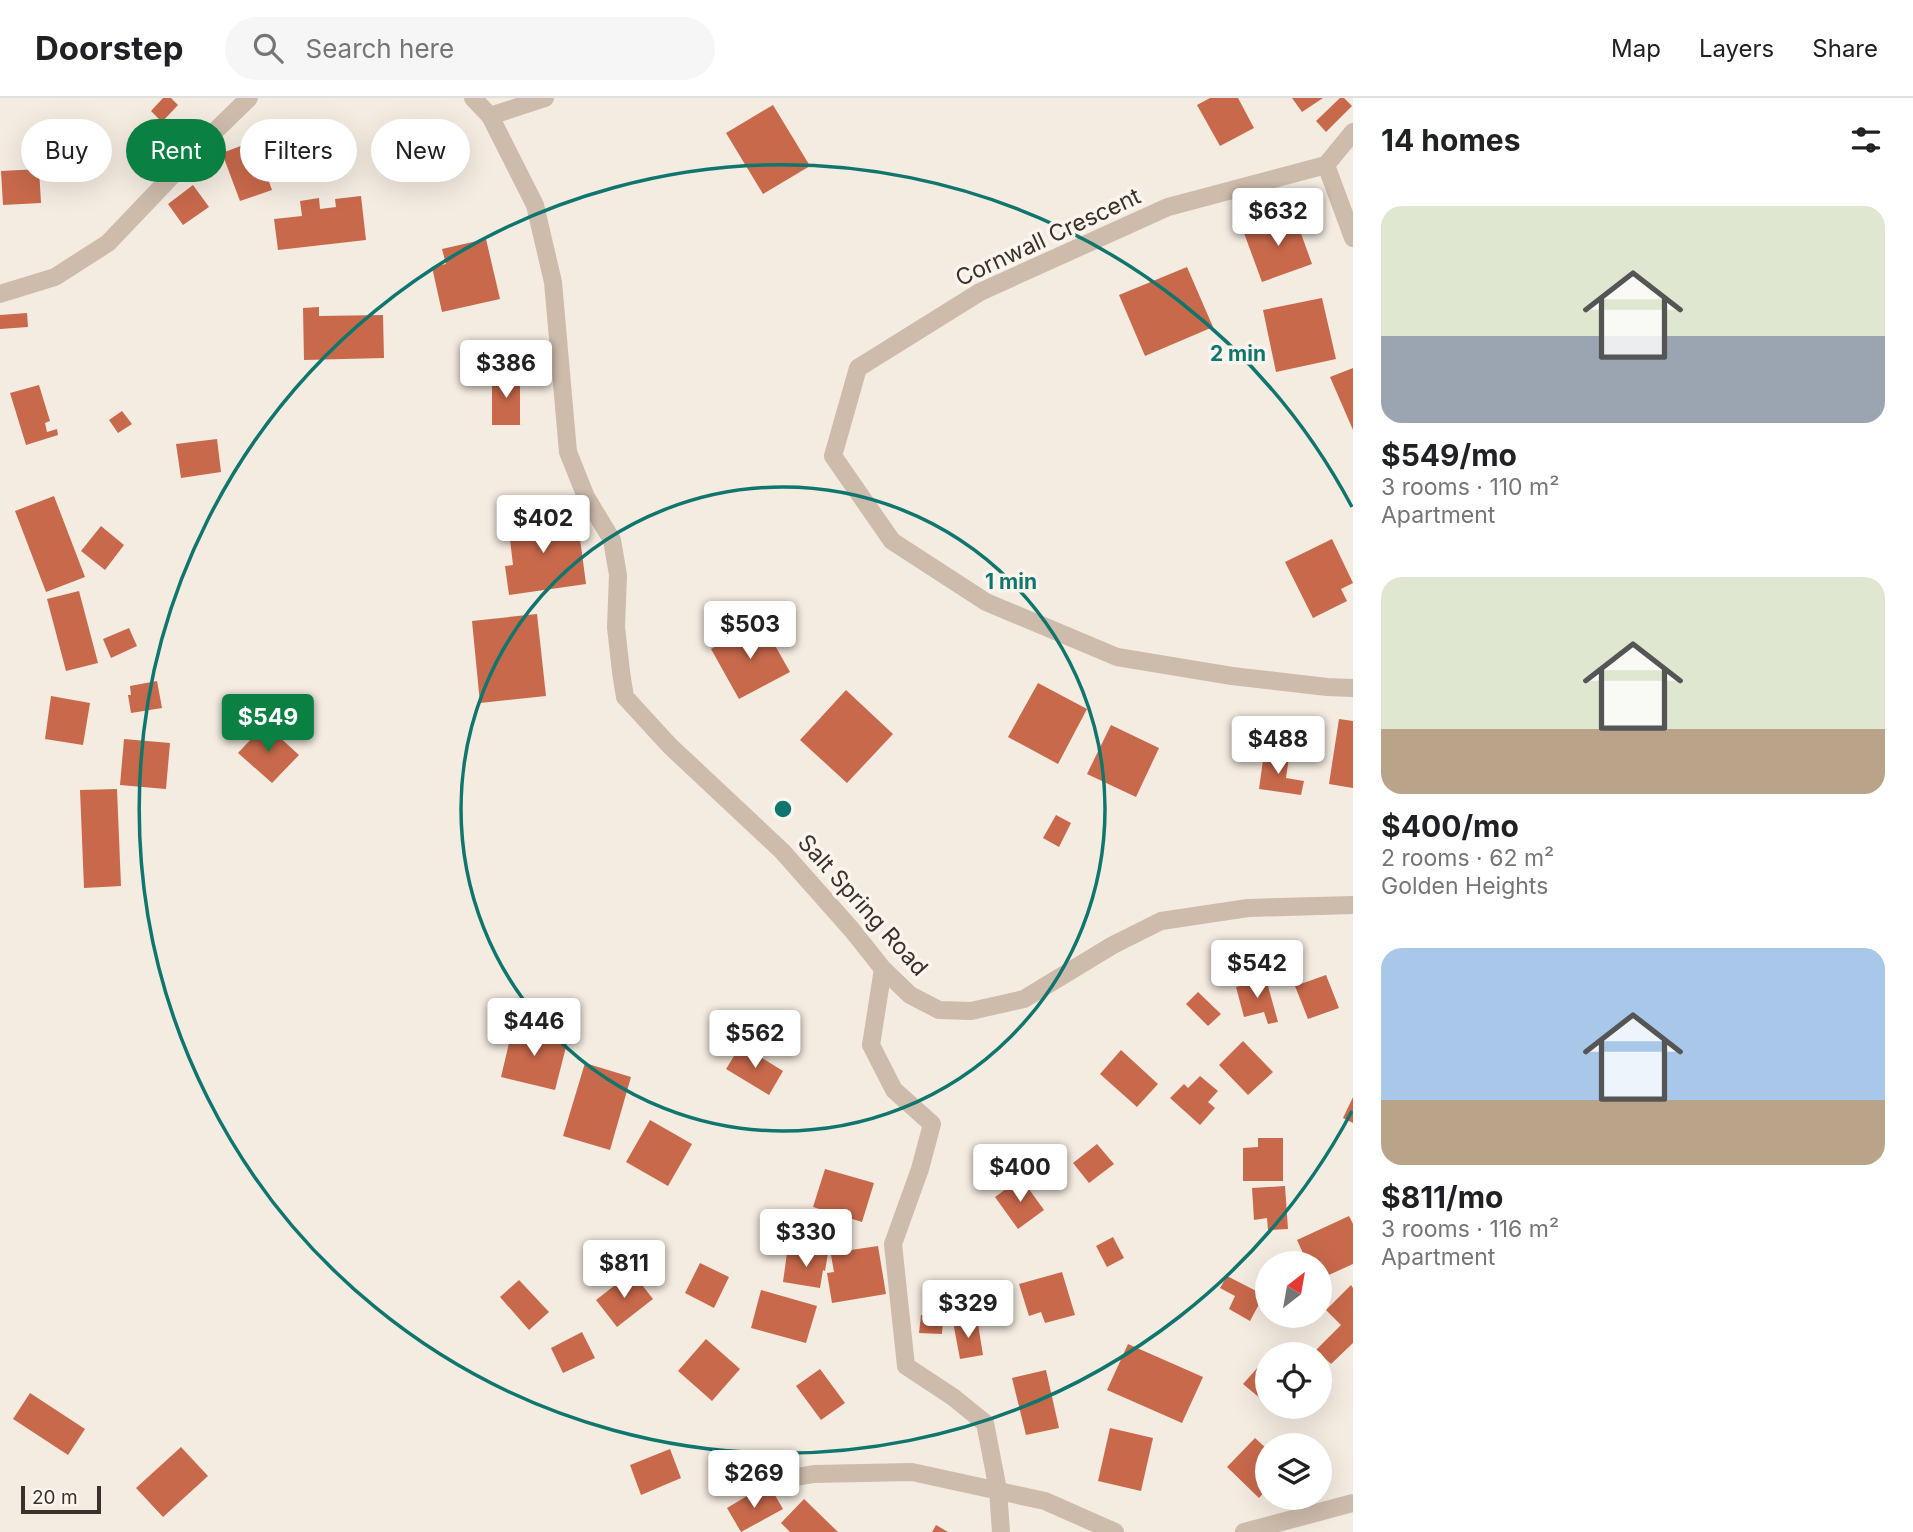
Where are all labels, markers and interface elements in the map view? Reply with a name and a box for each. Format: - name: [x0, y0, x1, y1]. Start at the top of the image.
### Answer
- search box: [225, 17, 715, 80]
- text: Doorstep: [35, 28, 183, 68]
- icon: search: [249, 29, 287, 67]
- text: Search here: [305, 33, 454, 64]
- text: Map: [1611, 34, 1661, 63]
- text: Layers: [1699, 34, 1774, 63]
- text: Share: [1812, 34, 1878, 63]
- chip: Buy: [21, 119, 112, 182]
- chip: Rent: [126, 119, 226, 182]
- chip: Filters: [240, 119, 357, 182]
- chip: New: [371, 119, 470, 182]
- icon: filters: [1847, 121, 1885, 159]
- text: 14 homes: [1381, 122, 1520, 158]
- street label: Cornwall Crescent: [951, 182, 1145, 292]
- pin: $632: [1237, 188, 1319, 248]
- text: $632: [1248, 197, 1308, 225]
- icon: home: [1570, 252, 1696, 378]
- pin: $386: [465, 341, 547, 400]
- text: 2 min: [1210, 341, 1266, 366]
- text: $386: [476, 349, 536, 377]
- text: $549/mo: [1381, 437, 1517, 473]
- text: 3 rooms · 110 m²: [1381, 473, 1559, 501]
- pin: $402: [502, 496, 584, 555]
- text: Apartment: [1381, 501, 1495, 529]
- text: $402: [513, 504, 573, 532]
- text: 1 min: [985, 569, 1037, 594]
- pin: $503: [709, 602, 791, 661]
- text: $503: [720, 610, 780, 638]
- icon: home: [1570, 623, 1696, 749]
- pin: $549: [227, 694, 309, 754]
- text: $549: [238, 703, 298, 731]
- pin: $488: [1237, 716, 1319, 776]
- text: $488: [1248, 725, 1308, 753]
- centre of rings: [771, 797, 795, 821]
- text: $400/mo: [1381, 808, 1519, 844]
- street label: Salt Spring Road: [792, 829, 934, 981]
- text: 2 rooms · 62 m²: [1381, 844, 1554, 872]
- text: Golden Heights: [1381, 872, 1548, 900]
- pin: $542: [1216, 940, 1298, 1000]
- text: $542: [1227, 949, 1287, 977]
- icon: home: [1570, 994, 1696, 1120]
- pin: $446: [493, 998, 575, 1058]
- text: $446: [503, 1007, 565, 1035]
- pin: $562: [714, 1010, 796, 1070]
- text: $562: [725, 1019, 785, 1047]
- pin: $400: [979, 1144, 1061, 1204]
- text: $400: [989, 1153, 1051, 1181]
- text: $811/mo: [1381, 1179, 1503, 1215]
- pin: $330: [765, 1210, 847, 1269]
- text: 3 rooms · 116 m²: [1381, 1215, 1559, 1243]
- text: $330: [776, 1218, 836, 1246]
- pin: $811: [583, 1240, 665, 1300]
- text: Apartment: [1381, 1243, 1495, 1271]
- text: $811: [599, 1249, 649, 1277]
- north arrow: [1255, 1251, 1332, 1328]
- map controls: [1255, 1251, 1332, 1510]
- pin: $329: [927, 1280, 1009, 1340]
- text: $329: [938, 1289, 998, 1317]
- button: locate: [1255, 1342, 1332, 1419]
- button: layers: [1255, 1433, 1332, 1510]
- pin: $269: [713, 1450, 795, 1510]
- text: $269: [724, 1459, 784, 1487]
- scale bar: [21, 1483, 102, 1515]
- text: 20 m: [32, 1486, 78, 1509]

